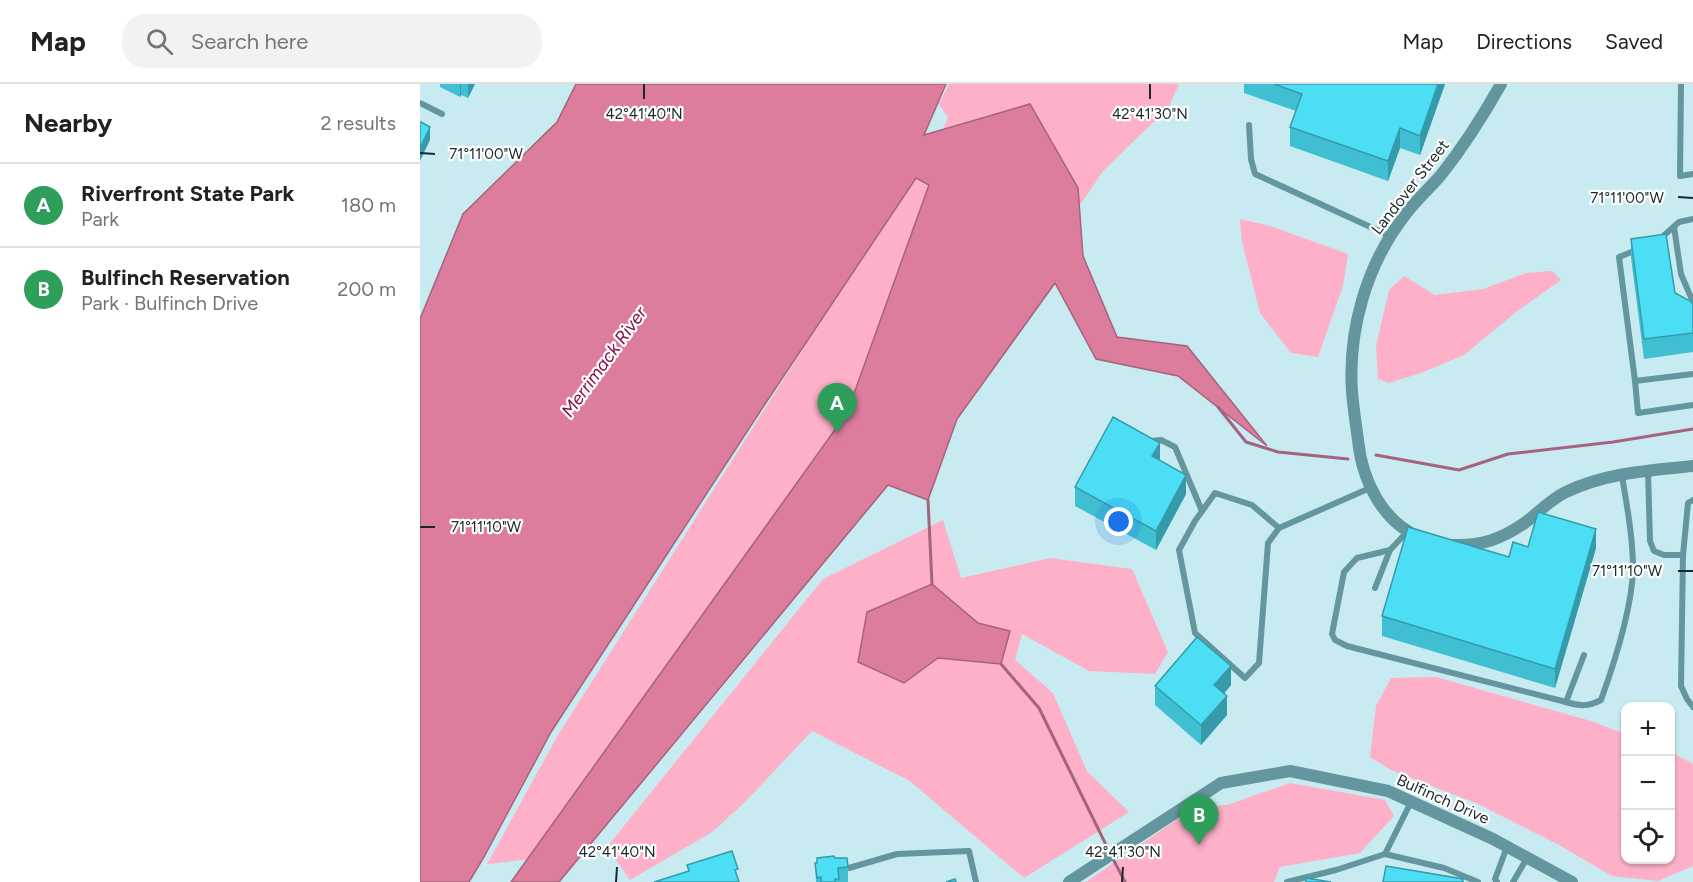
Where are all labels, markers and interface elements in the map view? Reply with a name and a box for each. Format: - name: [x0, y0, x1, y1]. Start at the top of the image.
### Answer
- search box: [122, 14, 542, 68]
- text: Map: [30, 24, 86, 58]
- icon: search: [143, 25, 176, 58]
- text: Search here: [191, 28, 308, 55]
- text: Map: [1402, 29, 1443, 54]
- text: Directions: [1476, 29, 1572, 54]
- text: Saved: [1605, 29, 1663, 54]
- text: 42°41'40"N: [605, 105, 683, 123]
- text: 42°41'30"N: [1112, 105, 1188, 123]
- text: Nearby: [24, 107, 112, 139]
- text: 2 results: [320, 111, 396, 135]
- street label: Landover Street: [1367, 136, 1453, 238]
- text: 71°11'00"W: [449, 145, 523, 163]
- text: Riverfront State Park: [81, 180, 294, 207]
- text: 71°11'00"W: [1590, 189, 1664, 207]
- text: A: [36, 193, 51, 217]
- text: 180 m: [341, 193, 396, 217]
- text: Park: [81, 207, 119, 231]
- text: Bulfinch Reservation: [81, 264, 290, 291]
- text: B: [37, 277, 50, 301]
- text: 200 m: [337, 277, 396, 301]
- text: Park · Bulfinch Drive: [81, 291, 258, 315]
- water label: Merrimack River: [557, 302, 652, 421]
- pin: A: [818, 384, 856, 433]
- your location: [1104, 507, 1133, 536]
- text: 71°11'10"W: [451, 518, 522, 536]
- text: 71°11'10"W: [1592, 562, 1663, 580]
- map controls: [1621, 702, 1675, 864]
- button: +: [1621, 702, 1675, 756]
- button: −: [1621, 756, 1675, 810]
- street label: Bulfinch Drive: [1394, 770, 1492, 828]
- pin: B: [1180, 796, 1218, 845]
- button: locate: [1621, 810, 1675, 864]
- text: 42°41'40"N: [578, 843, 656, 861]
- text: 42°41'30"N: [1085, 843, 1161, 861]

